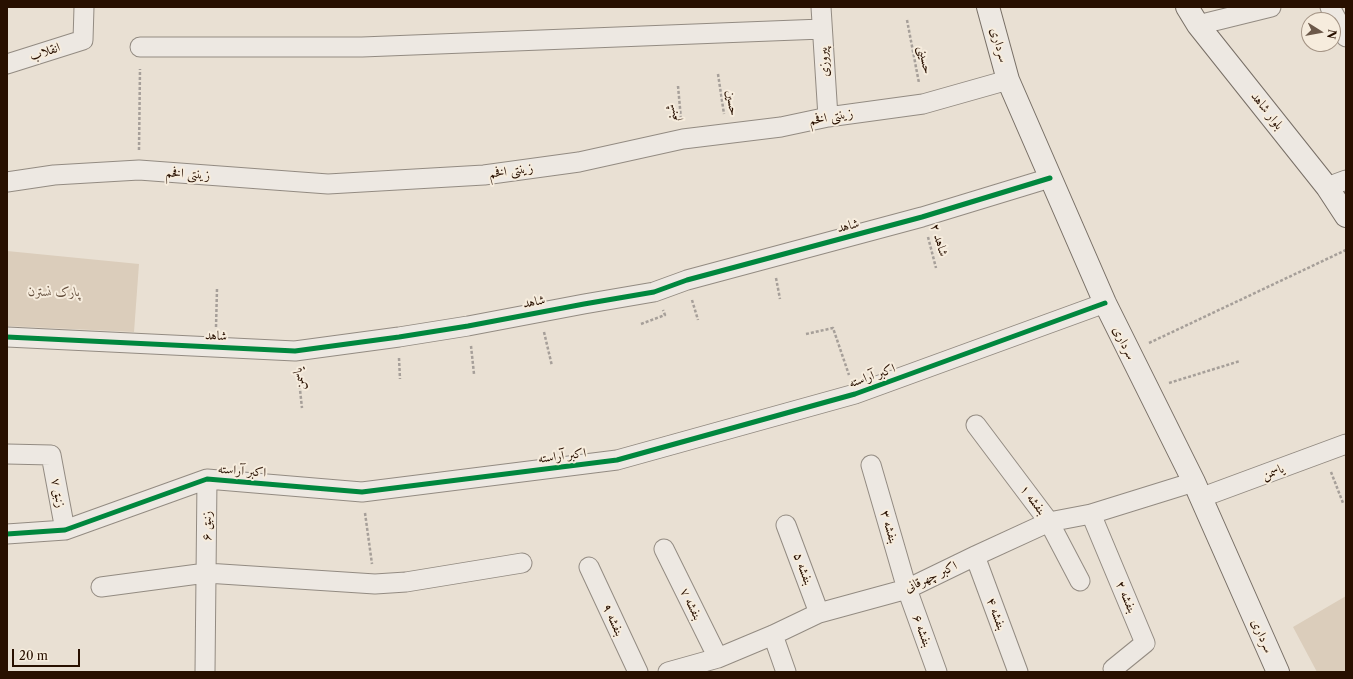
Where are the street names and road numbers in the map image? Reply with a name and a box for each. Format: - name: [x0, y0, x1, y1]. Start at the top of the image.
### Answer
- street label: سرداری: [987, 26, 1011, 64]
- street label: انقلاب: [28, 40, 62, 64]
- street label: حسینی: [915, 45, 935, 75]
- street label: پیروزی: [815, 47, 833, 77]
- street label: حسین: [722, 89, 742, 117]
- street label: بلوار شاهد: [1247, 89, 1287, 133]
- street label: شبنم: [662, 103, 680, 123]
- street label: زینتی افخم: [808, 105, 854, 129]
- street label: زینتی افخم: [488, 160, 534, 182]
- street label: زینتی افخم: [165, 165, 211, 183]
- street label: شاهد: [835, 216, 861, 236]
- street label: شاهد ۲: [927, 222, 951, 258]
- street label: شاهد: [522, 292, 546, 312]
- street label: سرداری: [1109, 324, 1139, 362]
- street label: شاهد: [204, 328, 228, 344]
- street label: اکبر آراسته: [847, 361, 897, 391]
- street label: یاسمن: [290, 367, 308, 391]
- street label: اکبر آراسته: [537, 445, 587, 467]
- street label: اکبر آراسته: [217, 461, 267, 481]
- street label: یاسمن: [1260, 461, 1286, 483]
- street label: زنبق ۷: [48, 477, 68, 509]
- street label: بنفشه ۱: [1017, 482, 1049, 518]
- street label: بنفشه ۳: [877, 509, 901, 545]
- street label: زنبق ۶: [199, 511, 215, 541]
- street label: بنفشه ۵: [790, 551, 816, 587]
- street label: اکبر چهرقانی: [902, 558, 960, 596]
- street label: بنفشه ۲: [1112, 578, 1140, 616]
- street label: بنفشه ۷: [677, 585, 705, 623]
- street label: بنفشه ۴: [983, 596, 1009, 632]
- street label: بنفشه ۹: [599, 601, 627, 639]
- street label: بنفشه ۶: [909, 613, 935, 649]
- street label: سرداری: [1248, 617, 1276, 655]

